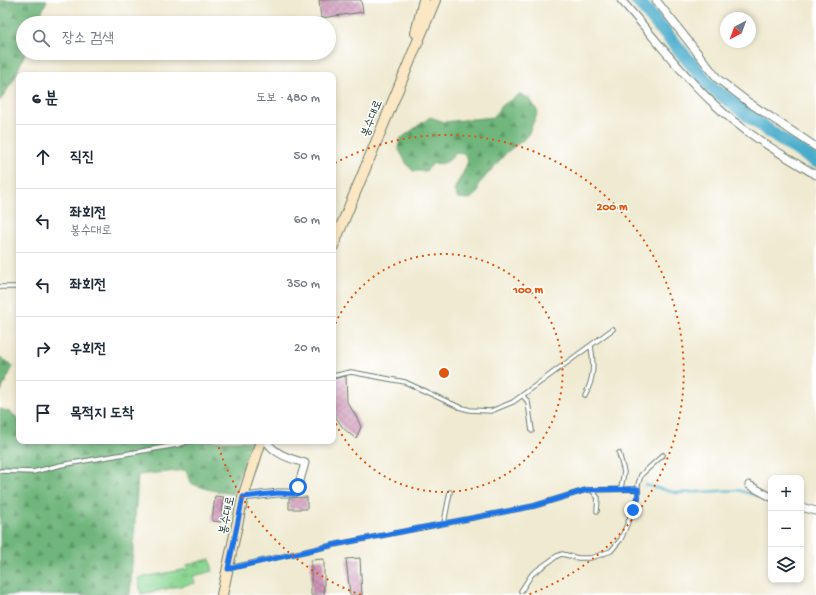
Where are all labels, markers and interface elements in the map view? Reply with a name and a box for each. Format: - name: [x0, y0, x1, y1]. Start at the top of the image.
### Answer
- north arrow: [720, 12, 756, 48]
- search box: [16, 16, 336, 60]
- icon: search: [30, 27, 52, 49]
- text: 장소 검색: [62, 30, 114, 48]
- text: 6 분: [32, 90, 58, 110]
- text: 도보 · 480 m: [256, 91, 320, 106]
- street label: 봉수대로: [358, 98, 387, 139]
- icon: ahead: [32, 146, 54, 168]
- text: 직진: [70, 149, 94, 167]
- text: 50 m: [293, 149, 320, 164]
- text: 200 m: [597, 201, 628, 215]
- text: 좌회전: [70, 205, 106, 223]
- icon: left: [32, 210, 54, 232]
- text: 60 m: [294, 213, 320, 228]
- text: 봉수대로: [70, 224, 112, 239]
- icon: left: [32, 274, 54, 296]
- text: 좌회전: [70, 277, 106, 295]
- text: 350 m: [287, 277, 320, 292]
- text: 100 m: [512, 284, 543, 298]
- icon: right: [32, 338, 54, 360]
- text: 우회전: [70, 341, 106, 359]
- text: 20 m: [294, 341, 320, 356]
- centre of rings: [437, 366, 451, 380]
- icon: arrive: [32, 402, 54, 424]
- text: 목적지 도착: [70, 405, 134, 423]
- map controls: [768, 475, 804, 583]
- button: +: [768, 475, 804, 511]
- route start: [289, 478, 307, 496]
- street label: 봉수대로: [216, 495, 239, 536]
- route end: [624, 501, 642, 519]
- button: −: [768, 511, 804, 547]
- button: layers: [768, 547, 804, 583]

